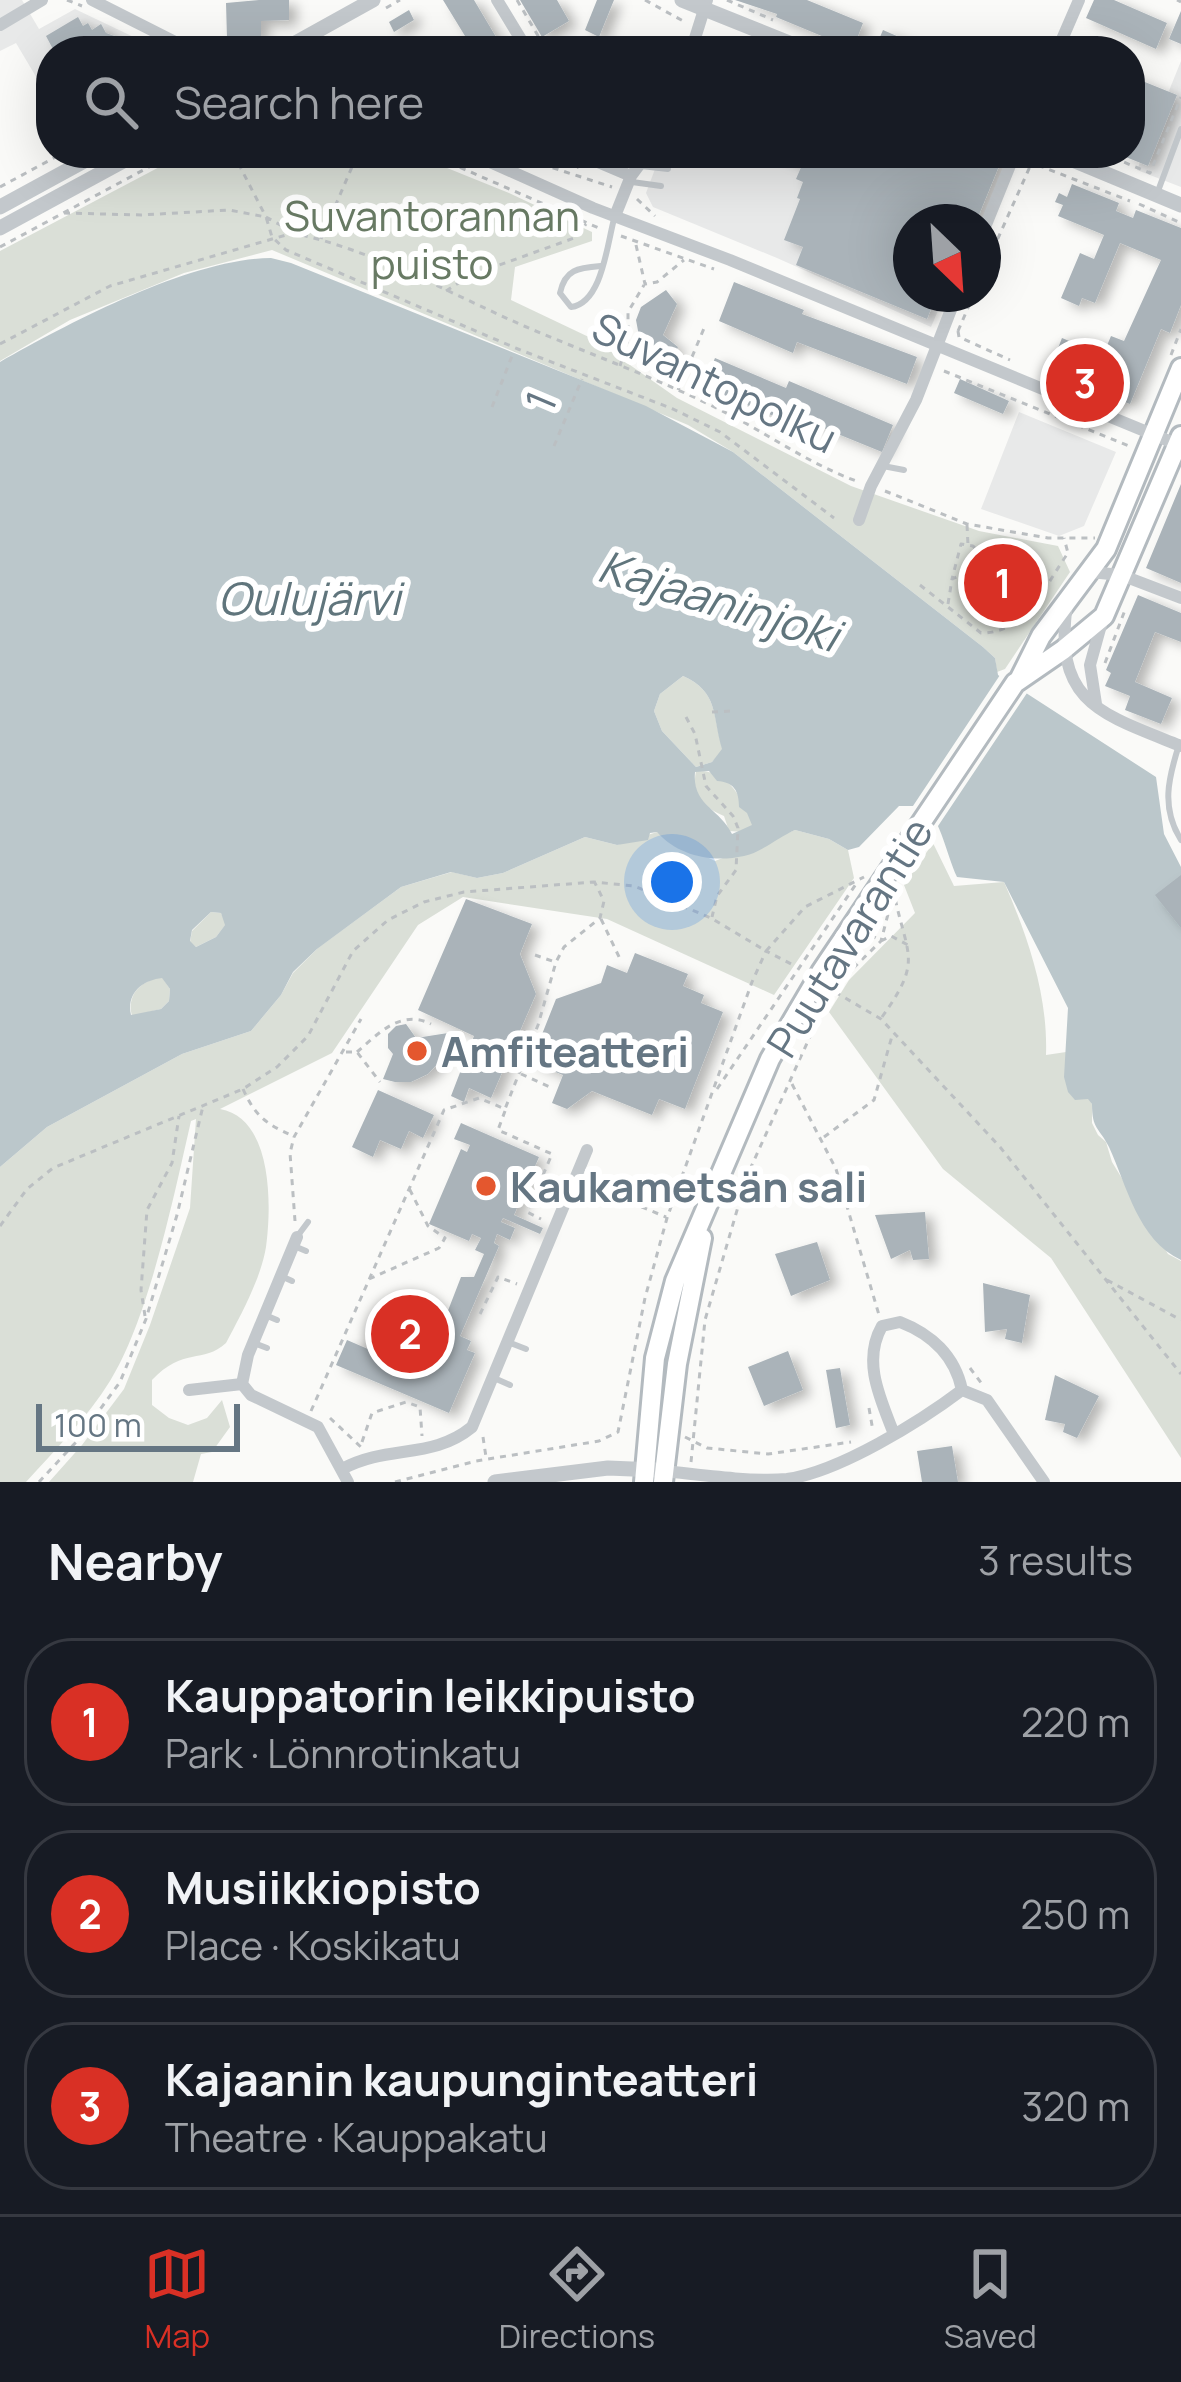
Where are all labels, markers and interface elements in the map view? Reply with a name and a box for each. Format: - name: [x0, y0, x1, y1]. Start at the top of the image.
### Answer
- search box: [36, 36, 1145, 168]
- icon: search: [78, 69, 144, 135]
- text: Search here: [174, 71, 424, 133]
- park label: Suvantorannan puisto: [284, 186, 580, 292]
- north arrow: [893, 204, 1001, 312]
- street label: Suvantopolku: [583, 298, 847, 466]
- pin: 3: [1046, 338, 1124, 428]
- street label: 1: [510, 382, 570, 420]
- water label: Kajaaninjoki: [592, 534, 852, 667]
- pin: 1: [964, 538, 1042, 628]
- water label: Oulujärvi: [218, 567, 406, 629]
- street label: Puutavarantie: [752, 806, 946, 1068]
- your location: [642, 852, 702, 912]
- place label: Amfiteatteri: [441, 1022, 689, 1080]
- marker: Amfiteatteri: [404, 1038, 430, 1064]
- place label: Kaukametsän sali: [510, 1157, 867, 1215]
- marker: Kaukametsän sali: [473, 1173, 499, 1199]
- pin: 2: [371, 1289, 449, 1379]
- scale bar: [36, 1398, 240, 1451]
- text: 100 m: [54, 1402, 142, 1447]
- text: Nearby: [48, 1526, 223, 1595]
- text: 3 results: [978, 1533, 1133, 1587]
- text: Kauppatorin leikkipuisto: [165, 1664, 696, 1726]
- text: 1: [81, 1695, 99, 1749]
- text: 220 m: [1021, 1695, 1130, 1749]
- text: Park · Lönnrotinkatu: [165, 1726, 521, 1780]
- text: Musiikkiopisto: [165, 1856, 481, 1918]
- text: 2: [78, 1887, 102, 1941]
- text: 250 m: [1021, 1887, 1130, 1941]
- text: Place · Koskikatu: [165, 1918, 461, 1972]
- text: Kajaanin kaupunginteatteri: [165, 2048, 758, 2110]
- text: 3: [79, 2079, 101, 2133]
- text: 320 m: [1022, 2079, 1130, 2133]
- text: Theatre · Kauppakatu: [165, 2110, 548, 2164]
- tab: Map: [144, 2241, 210, 2358]
- tab: Directions: [499, 2241, 655, 2358]
- tab: Saved: [944, 2241, 1037, 2358]

